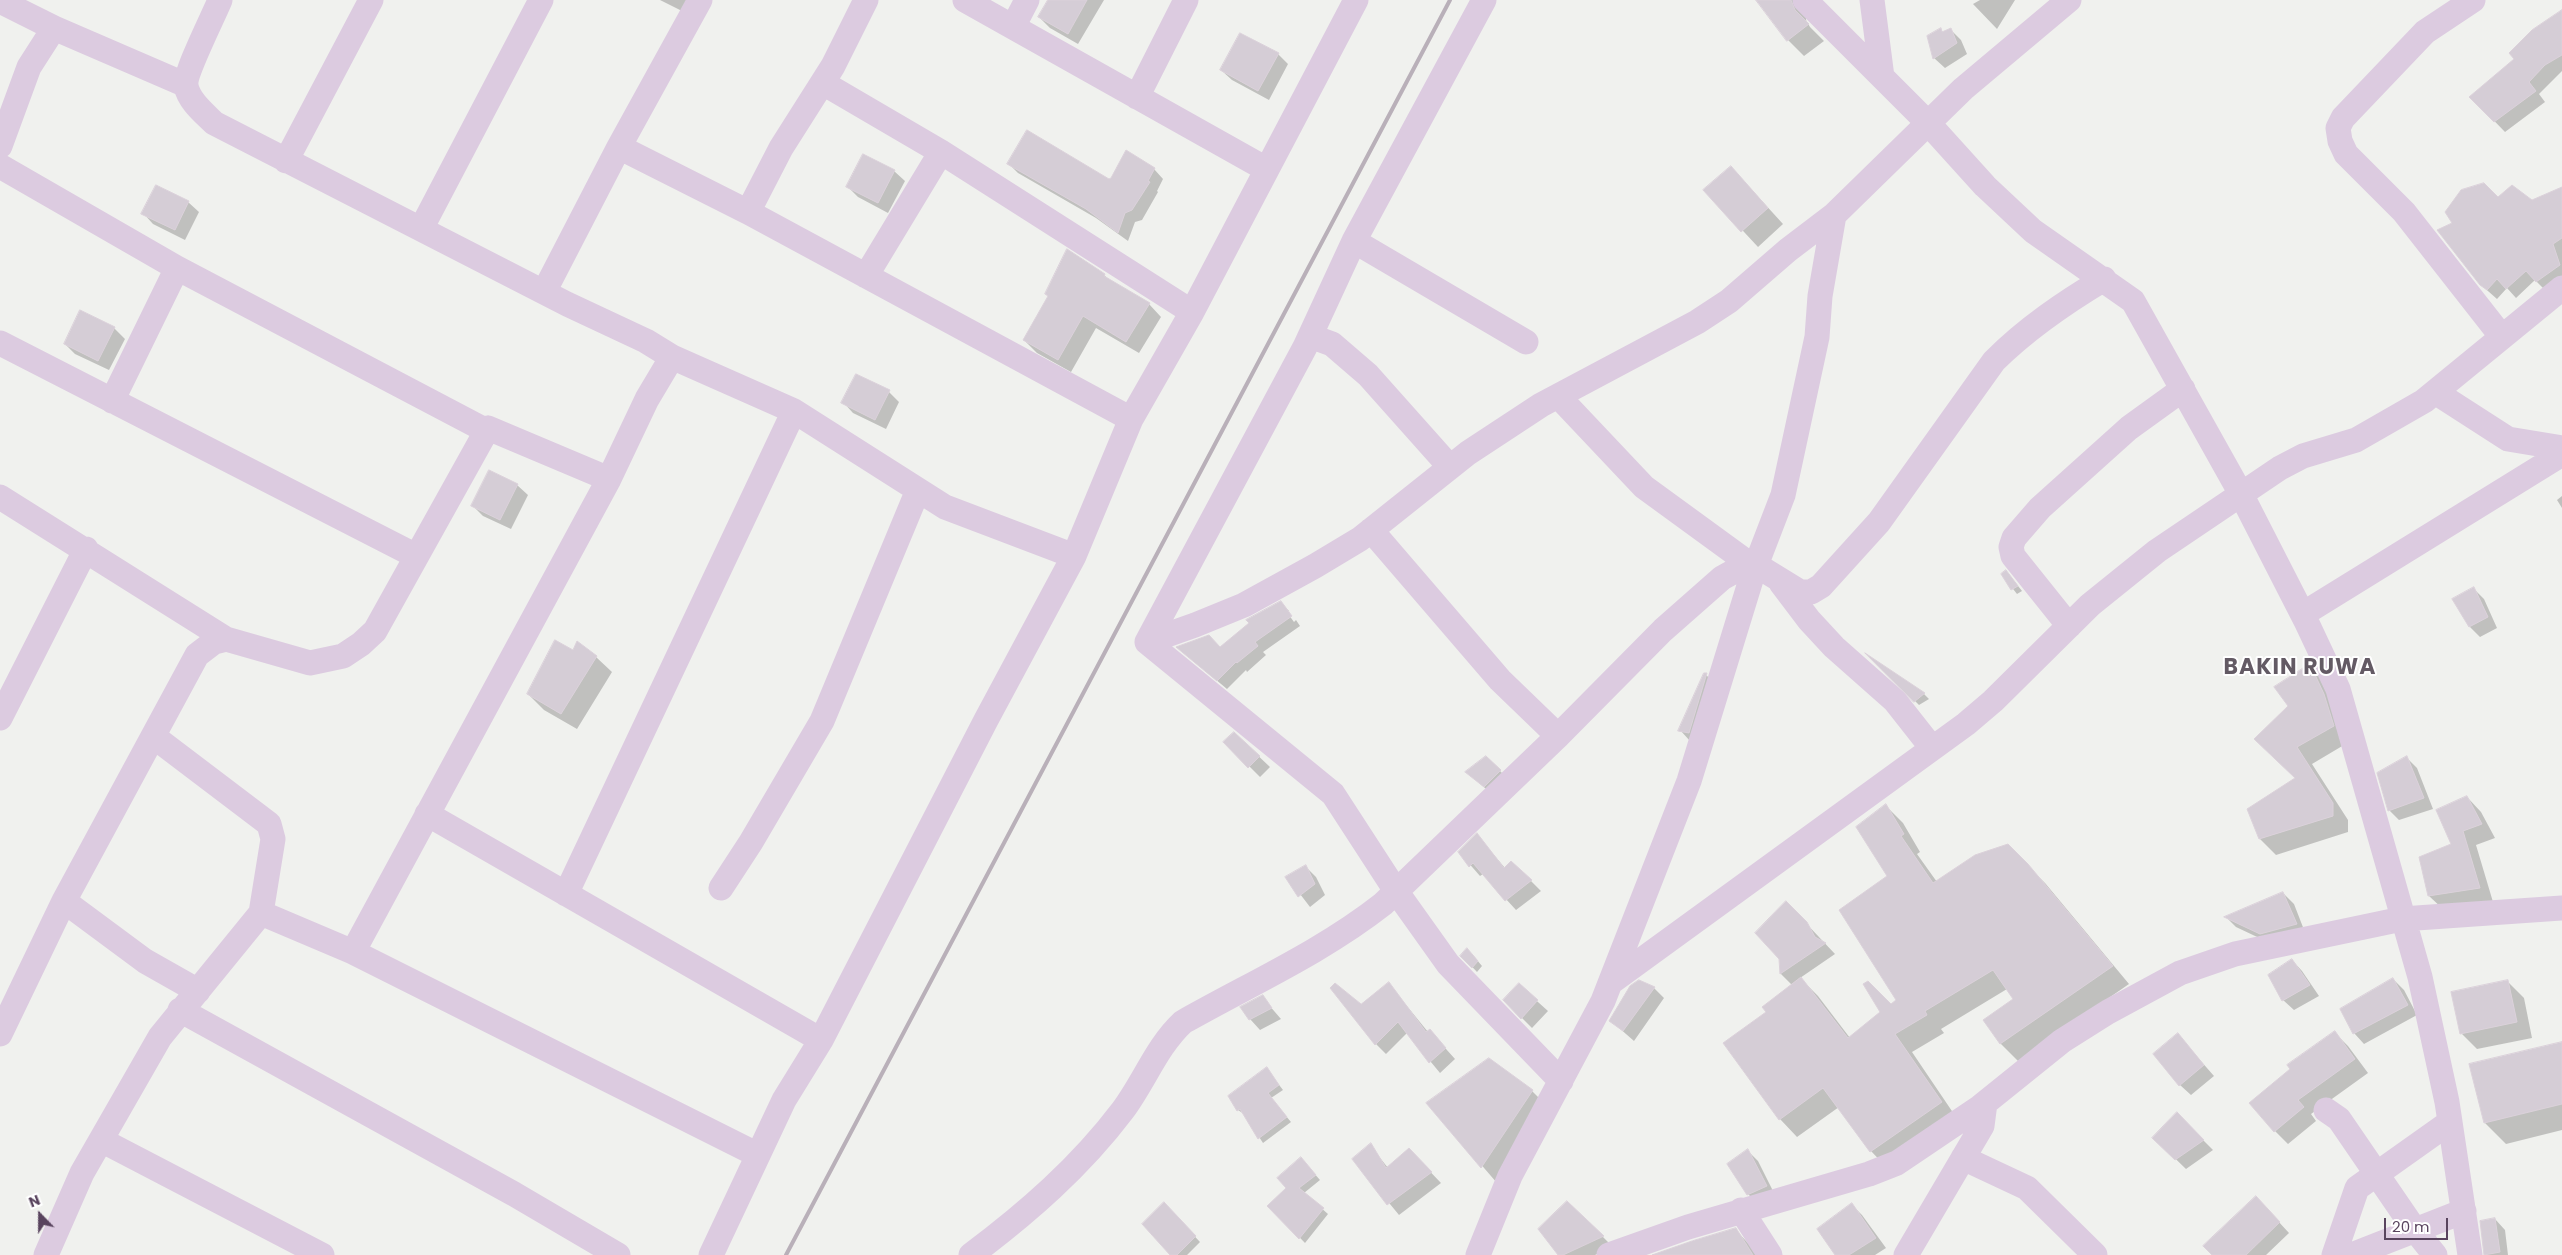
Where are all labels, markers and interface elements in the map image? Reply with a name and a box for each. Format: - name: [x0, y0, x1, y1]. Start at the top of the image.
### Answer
- district label: BAKIN RUWA: [2222, 655, 2378, 681]
- north arrow: [15, 1190, 65, 1240]
- text: N: [26, 1190, 43, 1212]
- scale bar: [2387, 1208, 2451, 1240]
- text: 20 m: [2392, 1216, 2430, 1237]

